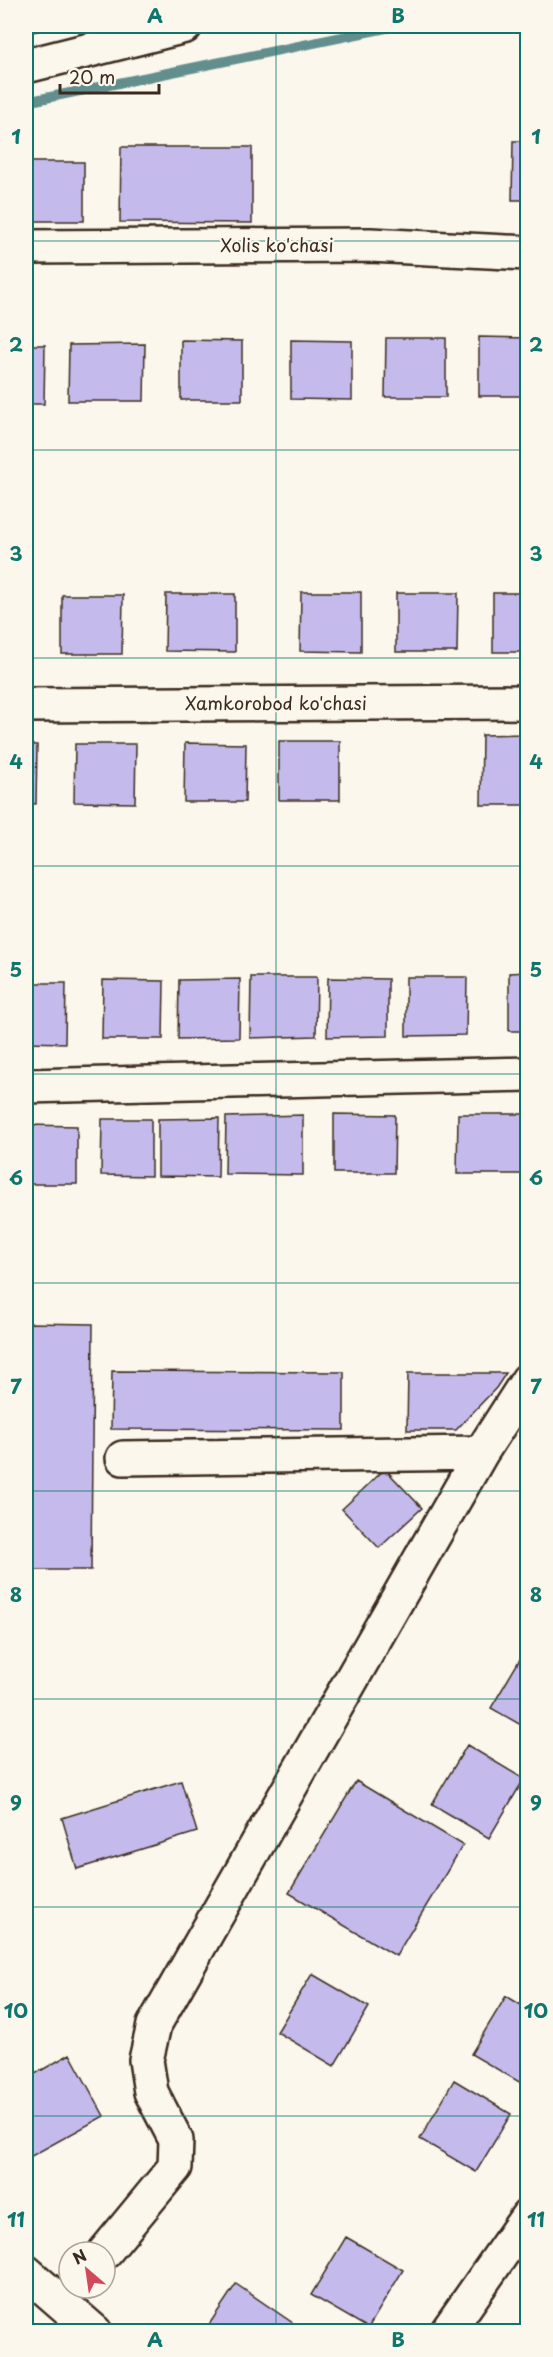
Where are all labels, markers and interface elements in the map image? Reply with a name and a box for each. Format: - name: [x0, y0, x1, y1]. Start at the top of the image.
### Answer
- text: A: [147, 0, 163, 30]
- text: B: [391, 0, 405, 30]
- scale bar: [60, 57, 159, 95]
- text: 20 m: [69, 63, 115, 90]
- text: 1: [11, 121, 21, 151]
- text: 1: [531, 121, 541, 151]
- street label: Xolis ko'chasi: [220, 231, 334, 258]
- text: 2: [9, 329, 23, 359]
- text: 2: [529, 329, 543, 359]
- text: 3: [9, 538, 23, 568]
- text: 3: [529, 538, 543, 568]
- street label: Xamkorobod ko'chasi: [185, 689, 367, 716]
- text: 4: [9, 746, 23, 776]
- text: 4: [529, 746, 543, 776]
- text: 5: [10, 954, 22, 984]
- text: 5: [530, 954, 542, 984]
- text: 6: [9, 1162, 23, 1192]
- text: 6: [529, 1162, 543, 1192]
- text: 7: [10, 1371, 22, 1401]
- text: 7: [530, 1371, 542, 1401]
- text: 8: [10, 1579, 22, 1609]
- text: 8: [530, 1579, 542, 1609]
- text: 9: [10, 1787, 22, 1817]
- text: 9: [530, 1787, 542, 1817]
- text: 10: [4, 1995, 28, 2025]
- text: 10: [524, 1995, 548, 2025]
- text: 11: [7, 2204, 25, 2234]
- text: 11: [527, 2204, 545, 2234]
- north arrow: [57, 2240, 117, 2300]
- text: N: [68, 2242, 91, 2270]
- text: A: [147, 2324, 163, 2354]
- text: B: [391, 2324, 405, 2354]

